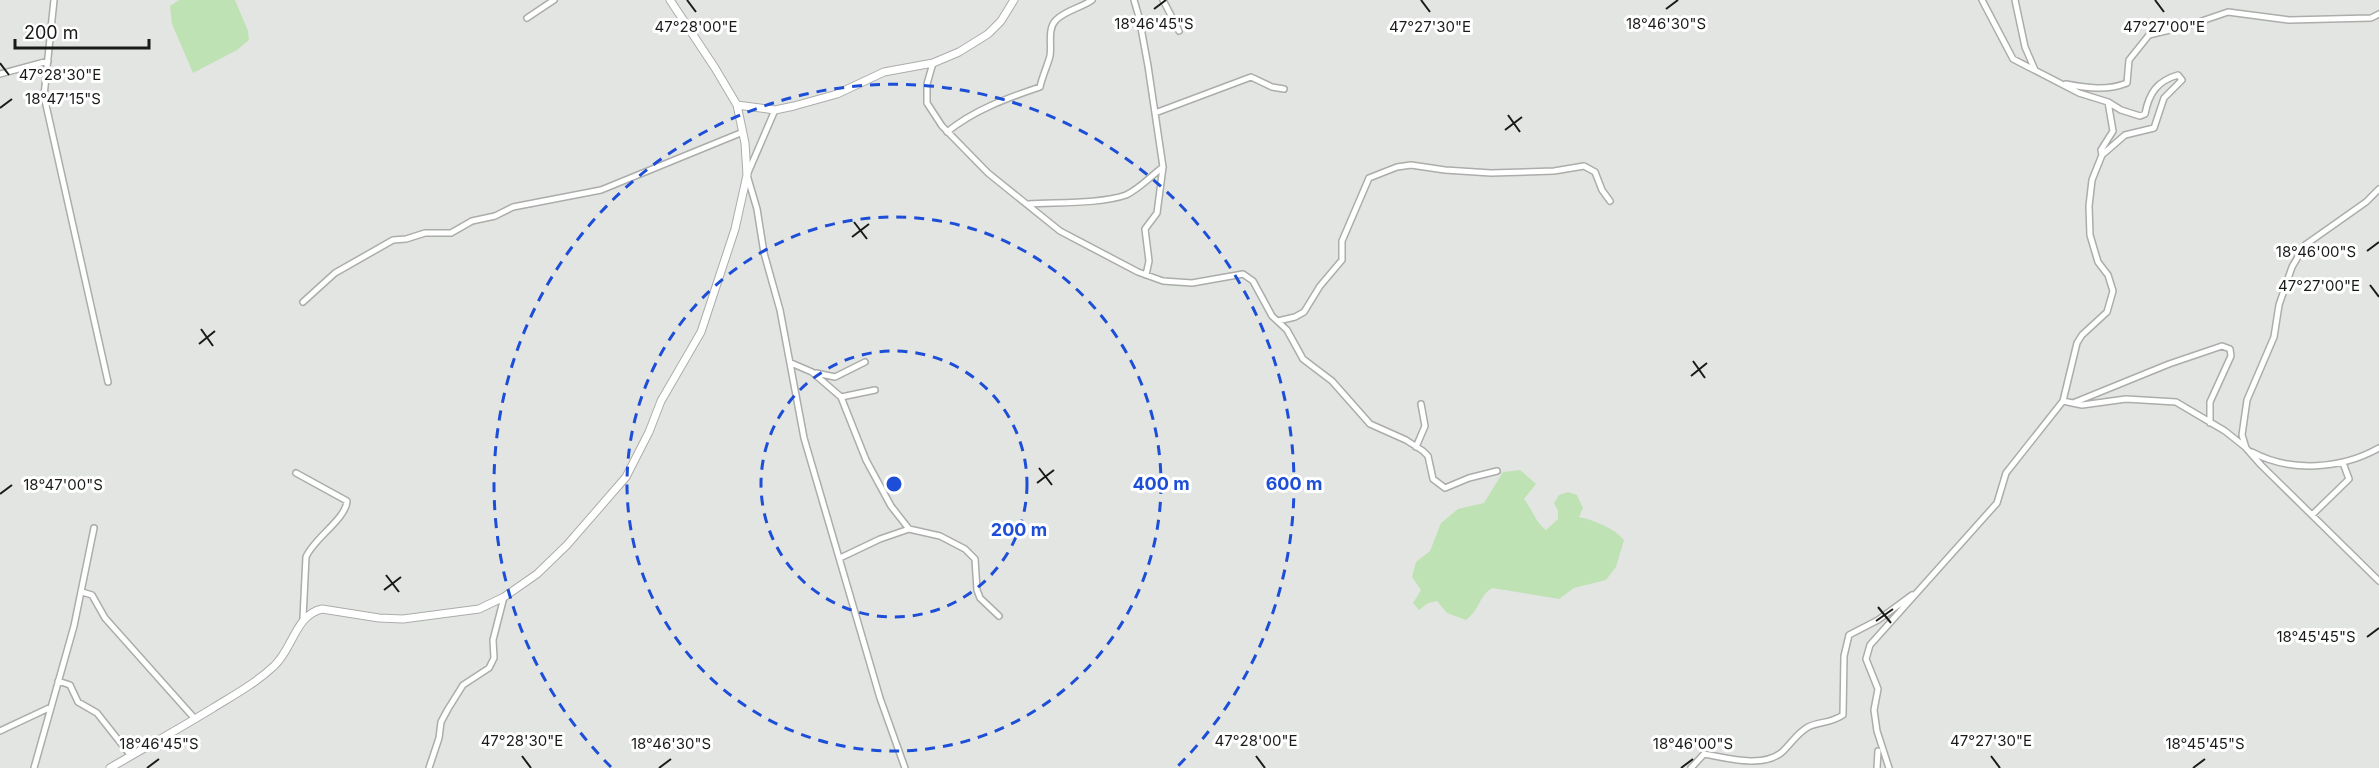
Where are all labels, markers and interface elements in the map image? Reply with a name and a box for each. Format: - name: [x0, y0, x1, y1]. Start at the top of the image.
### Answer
- scale bar: [15, 12, 148, 50]
- text: 18°46'45"S: [1114, 14, 1194, 33]
- text: 18°46'30"S: [1626, 14, 1706, 33]
- text: 47°28'00"E: [655, 17, 737, 36]
- text: 47°27'30"E: [1389, 17, 1471, 36]
- text: 47°27'00"E: [2123, 17, 2205, 36]
- text: 200 m: [24, 22, 79, 43]
- text: 47°28'30"E: [19, 65, 101, 84]
- text: 18°47'15"S: [25, 89, 101, 108]
- text: 18°46'00"S: [2276, 242, 2356, 261]
- text: 47°27'00"E: [2278, 276, 2360, 295]
- text: 400 m: [1132, 473, 1190, 494]
- text: 600 m: [1266, 473, 1322, 494]
- centre of rings: [884, 474, 904, 494]
- text: 18°47'00"S: [23, 475, 103, 494]
- text: 200 m: [991, 519, 1047, 540]
- text: 18°45'45"S: [2276, 627, 2356, 646]
- text: 47°28'30"E: [481, 731, 563, 750]
- text: 47°28'00"E: [1215, 731, 1297, 750]
- text: 47°27'30"E: [1950, 731, 2032, 750]
- text: 18°46'45"S: [119, 734, 199, 753]
- text: 18°46'30"S: [631, 734, 711, 753]
- text: 18°46'00"S: [1653, 734, 1733, 753]
- text: 18°45'45"S: [2165, 734, 2245, 753]

